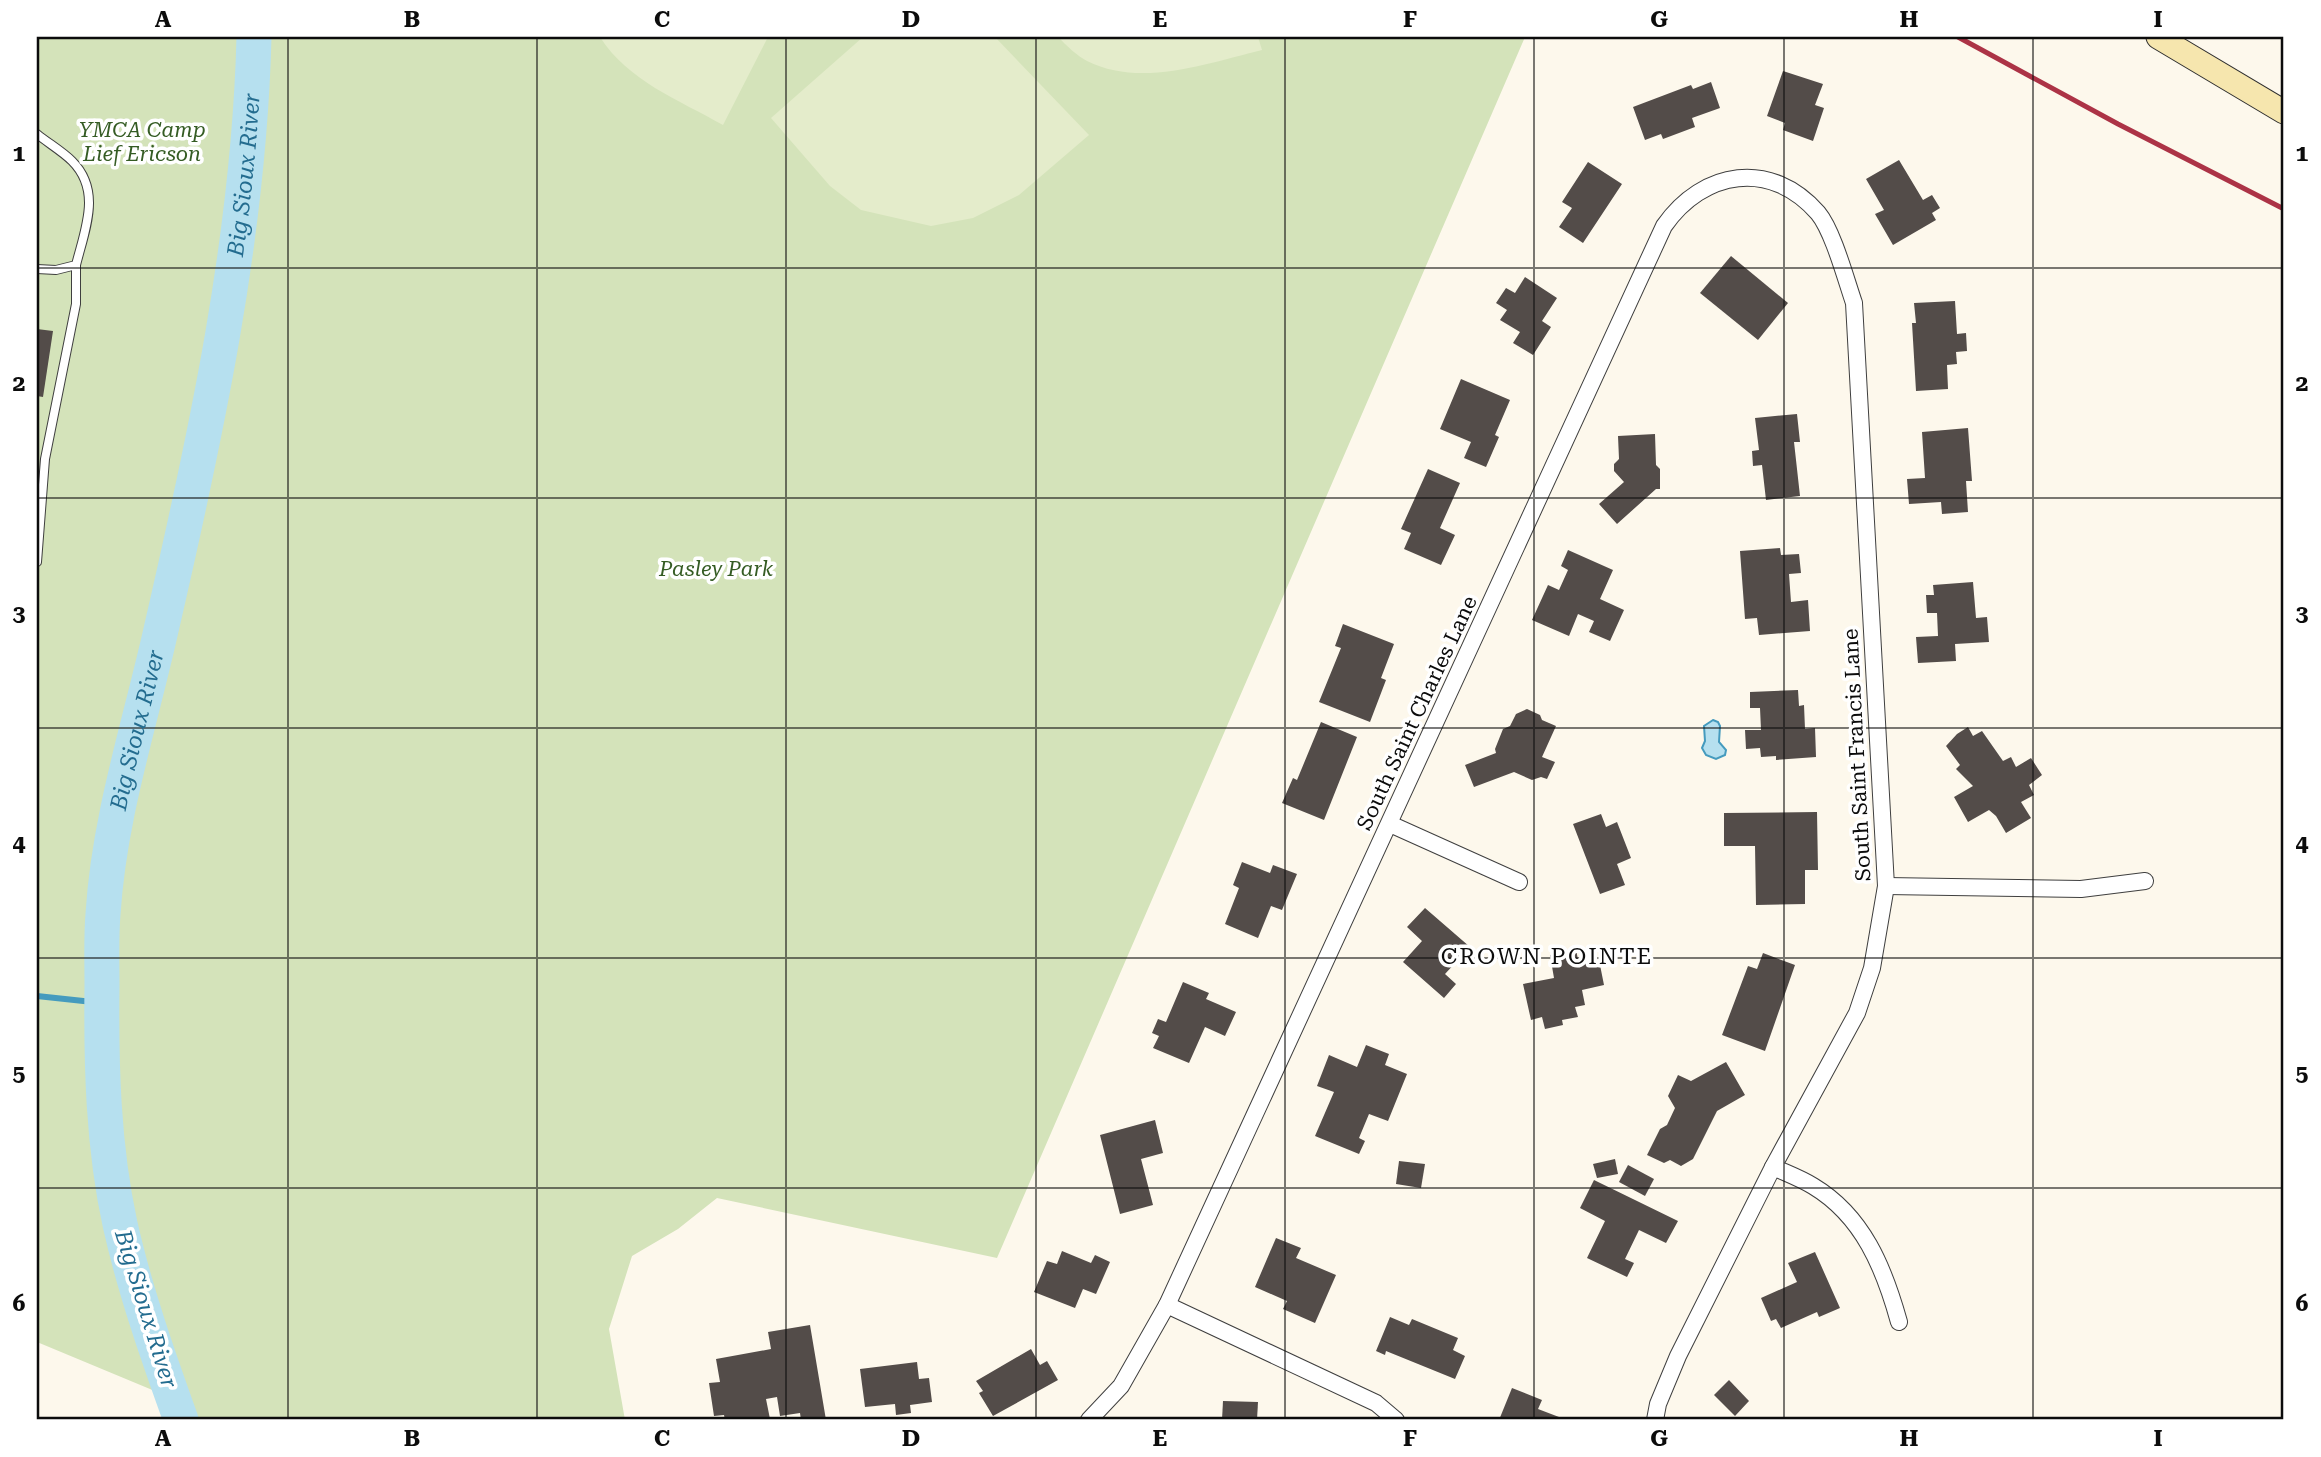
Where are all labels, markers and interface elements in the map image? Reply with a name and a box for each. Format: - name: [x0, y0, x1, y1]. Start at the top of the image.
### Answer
- text: A: [155, 6, 172, 33]
- text: B: [404, 6, 420, 33]
- text: C: [654, 6, 670, 33]
- text: D: [902, 6, 920, 33]
- text: E: [1153, 6, 1167, 33]
- text: F: [1403, 6, 1417, 33]
- text: G: [1650, 6, 1668, 33]
- text: H: [1900, 6, 1919, 33]
- text: I: [2153, 6, 2163, 33]
- water label: Big Sioux River: [221, 92, 265, 259]
- park label: YMCA Camp Lief Ericson: [78, 118, 206, 166]
- text: 1: [13, 140, 26, 167]
- text: 1: [2296, 140, 2309, 167]
- text: 2: [13, 370, 25, 397]
- text: 2: [2296, 370, 2308, 397]
- park label: Pasley Park: [658, 557, 774, 581]
- street label: South Saint Charles Lane: [1352, 592, 1482, 834]
- text: 3: [13, 600, 26, 627]
- text: 3: [2296, 600, 2309, 627]
- street label: South Saint Francis Lane: [1838, 628, 1876, 882]
- water label: Big Sioux River: [104, 647, 170, 814]
- text: 4: [13, 830, 26, 857]
- text: 4: [2296, 830, 2309, 857]
- district label: CROWN POINTE: [1441, 943, 1653, 970]
- text: 5: [13, 1060, 26, 1087]
- text: 5: [2296, 1060, 2309, 1087]
- water label: Big Sioux River: [109, 1226, 183, 1392]
- text: 6: [13, 1290, 26, 1317]
- text: 6: [2296, 1290, 2309, 1317]
- text: A: [155, 1425, 172, 1452]
- text: B: [404, 1425, 420, 1452]
- text: C: [654, 1425, 670, 1452]
- text: D: [902, 1425, 920, 1452]
- text: E: [1153, 1425, 1167, 1452]
- text: F: [1403, 1425, 1417, 1452]
- text: G: [1650, 1425, 1668, 1452]
- text: H: [1900, 1425, 1919, 1452]
- text: I: [2153, 1425, 2163, 1452]

